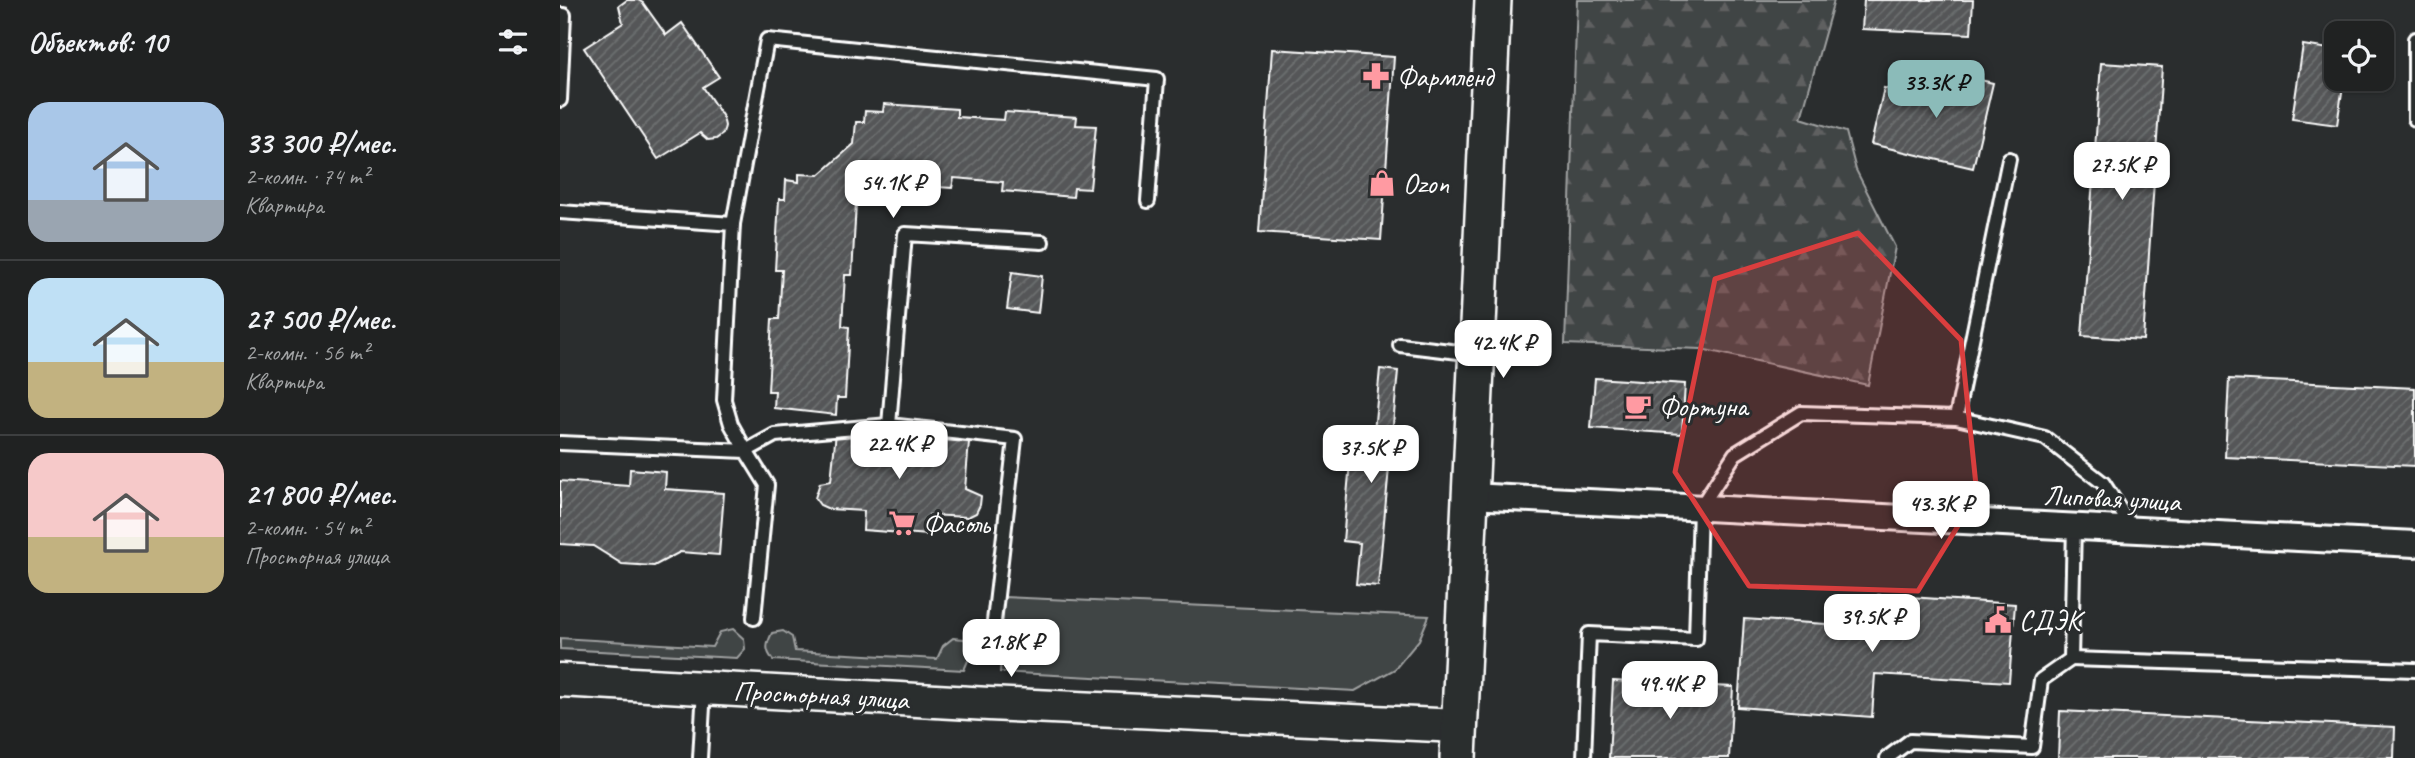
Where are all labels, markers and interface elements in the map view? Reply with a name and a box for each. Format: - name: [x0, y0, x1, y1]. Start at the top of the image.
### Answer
- map controls: [2324, 21, 2394, 91]
- button: locate: [2324, 21, 2394, 91]
- text: Объектов: 10: [28, 23, 167, 61]
- icon: filters: [494, 23, 532, 61]
- place label: Фармленд: [1397, 59, 1496, 94]
- pin: 33.3K ₽: [1871, 60, 2001, 120]
- pharmacy icon: Фармленд: [1361, 61, 1391, 91]
- text: 33.3K ₽: [1904, 68, 1968, 97]
- text: 33 300 ₽/мес.: [245, 124, 396, 162]
- icon: home: [84, 130, 168, 214]
- pin: 27.5K ₽: [2057, 142, 2187, 202]
- text: 27.5K ₽: [2090, 150, 2154, 179]
- pin: 54.1K ₽: [828, 160, 958, 220]
- text: 2-комн. · 74 m²: [245, 162, 369, 191]
- place label: Ozon: [1403, 166, 1449, 201]
- text: 54.1K ₽: [861, 168, 925, 197]
- shop icon: Ozon: [1367, 168, 1397, 198]
- text: Квартира: [245, 191, 323, 220]
- text: 27 500 ₽/мес.: [245, 300, 395, 338]
- icon: home: [84, 306, 168, 390]
- pin: 42.4K ₽: [1438, 320, 1568, 380]
- text: 42.4K ₽: [1471, 328, 1535, 357]
- text: 2-комн. · 56 m²: [245, 338, 369, 367]
- text: Квартира: [245, 367, 323, 396]
- place label: Фортуна: [1659, 389, 1750, 424]
- cafe icon: Фортуна: [1623, 391, 1653, 421]
- pin: 22.4K ₽: [834, 421, 964, 481]
- pin: 37.5K ₽: [1306, 426, 1436, 485]
- text: 22.4K ₽: [867, 429, 931, 458]
- text: 37.5K ₽: [1339, 433, 1403, 462]
- text: 21 800 ₽/мес.: [245, 475, 396, 513]
- street label: Липовая улица: [2043, 477, 2183, 519]
- icon: home: [84, 481, 168, 565]
- pin: 43.3K ₽: [1876, 482, 2006, 541]
- text: 43.3K ₽: [1909, 489, 1973, 518]
- place label: Фасоль: [923, 506, 992, 541]
- supermarket icon: Фасоль: [887, 508, 917, 538]
- text: 2-комн. · 54 m²: [245, 513, 369, 542]
- text: Просторная улица: [245, 542, 389, 571]
- pin: 39.5K ₽: [1807, 594, 1937, 654]
- text: 39.5K ₽: [1840, 602, 1904, 631]
- place label: СДЭК: [2019, 603, 2086, 638]
- public building icon: СДЭК: [1983, 605, 2013, 635]
- pin: 21.8K ₽: [946, 620, 1076, 679]
- text: 21.8K ₽: [979, 627, 1043, 656]
- pin: 49.4K ₽: [1605, 662, 1735, 721]
- text: 49.4K ₽: [1638, 669, 1702, 698]
- street label: Просторная улица: [733, 673, 911, 717]

